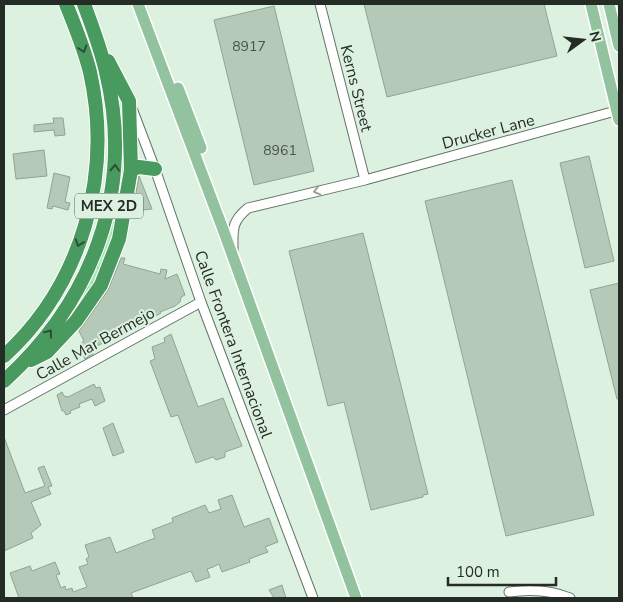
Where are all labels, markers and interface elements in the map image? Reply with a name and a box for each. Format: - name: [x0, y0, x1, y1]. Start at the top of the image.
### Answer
- north arrow: [558, 15, 608, 65]
- text: N: [585, 29, 606, 44]
- house number: 8917: [232, 37, 266, 56]
- street label: Kerns Street: [335, 43, 378, 134]
- one-way arrow: [78, 45, 88, 53]
- street label: Drucker Lane: [440, 109, 537, 155]
- house number: 8961: [263, 141, 297, 160]
- one-way arrow: [109, 164, 120, 172]
- one-way arrow: [314, 186, 322, 196]
- road number: MEX 2D: [75, 194, 143, 218]
- one-way arrow: [75, 238, 85, 247]
- street label: Calle Frontera Internacional: [189, 247, 277, 442]
- street label: Calle Mar Bermejo: [32, 302, 159, 386]
- one-way arrow: [43, 329, 52, 339]
- scale bar: [448, 554, 556, 586]
- text: 100 m: [456, 562, 500, 582]

